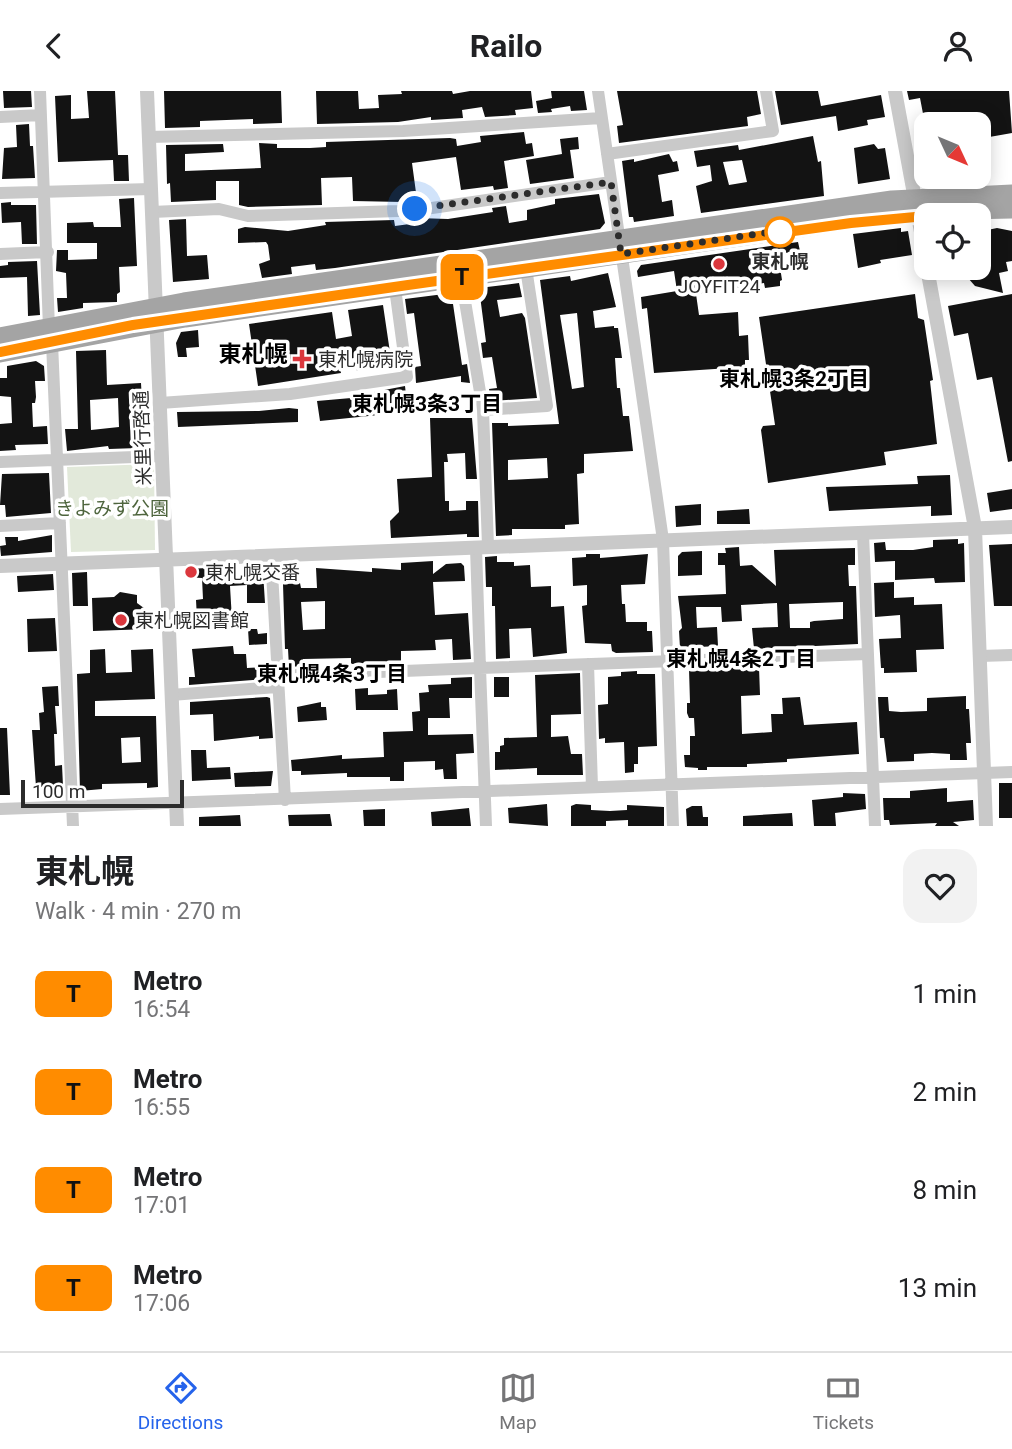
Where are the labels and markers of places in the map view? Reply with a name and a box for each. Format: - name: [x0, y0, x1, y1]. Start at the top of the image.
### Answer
- marker: 東札幌: [765, 217, 795, 247]
- place label: 東札幌: [751, 250, 809, 273]
- marker: JOYFIT24: [711, 256, 727, 272]
- place label: JOYFIT24: [678, 275, 761, 298]
- place label: 東札幌病院: [318, 348, 413, 371]
- marker: 東札幌病院: [292, 349, 312, 369]
- place label: 東札幌交番: [205, 561, 300, 584]
- marker: 東札幌交番: [183, 564, 199, 580]
- place label: 東札幌図書館: [135, 609, 249, 632]
- marker: 東札幌図書館: [113, 612, 129, 628]

